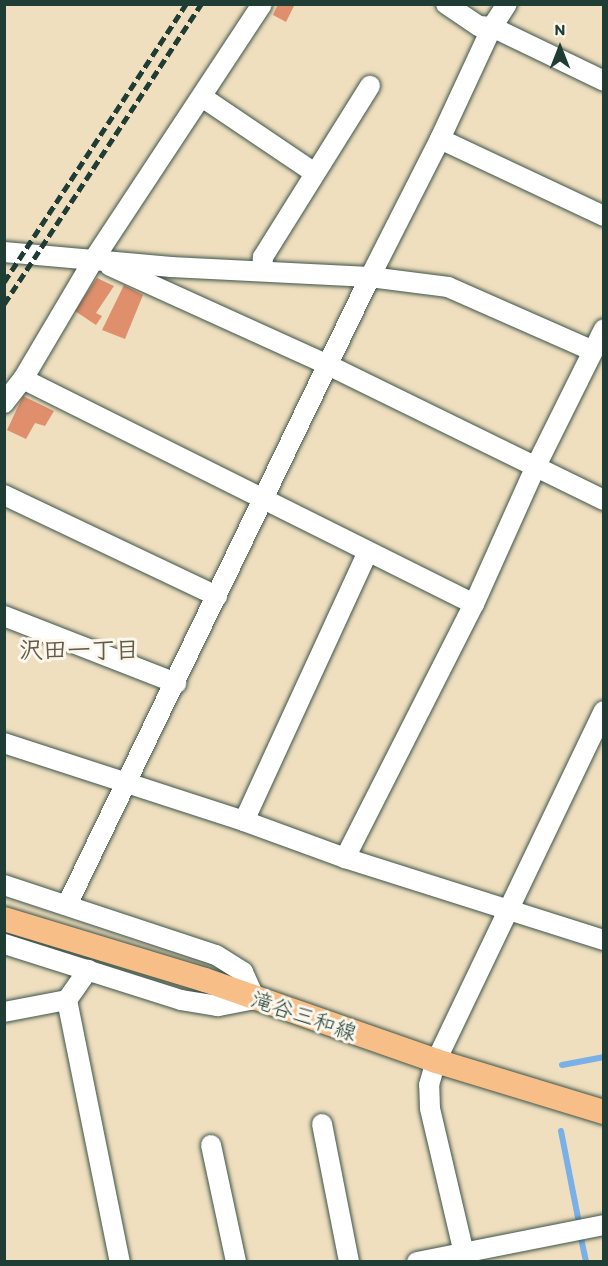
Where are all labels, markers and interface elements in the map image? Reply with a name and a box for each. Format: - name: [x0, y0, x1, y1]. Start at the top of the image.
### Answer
- north arrow: [530, 18, 590, 78]
- text: N: [555, 20, 565, 39]
- district label: 沢田一丁目: [19, 636, 139, 664]
- street label: 滝谷三和線: [248, 986, 360, 1046]

